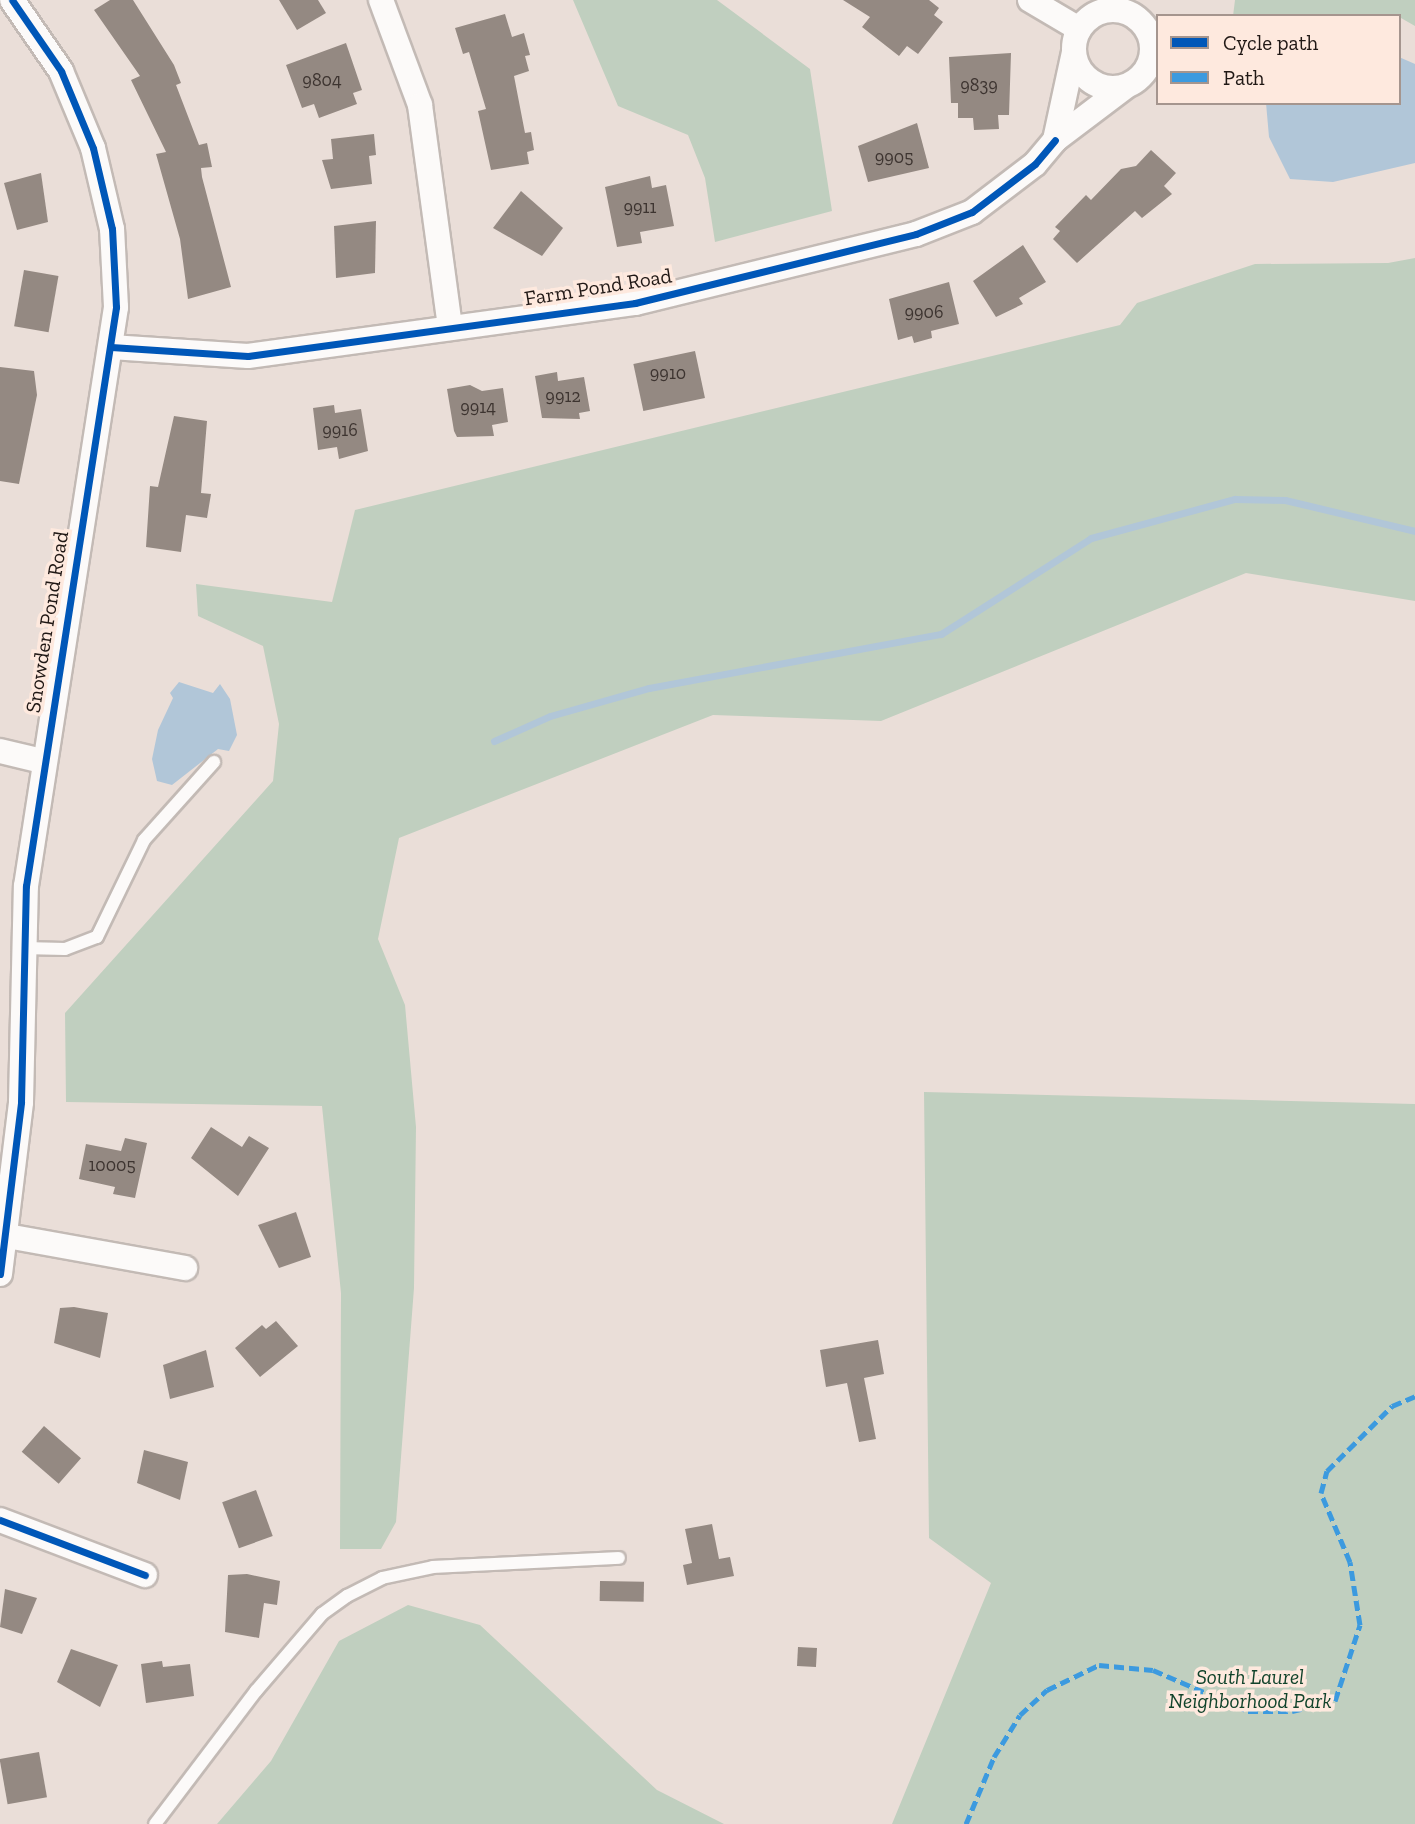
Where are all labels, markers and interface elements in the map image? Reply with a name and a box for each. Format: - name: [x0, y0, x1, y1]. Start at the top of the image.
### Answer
- legend: [1156, 14, 1401, 105]
- text: Cycle path: [1223, 30, 1318, 55]
- text: Path: [1223, 65, 1265, 90]
- house number: 9804: [302, 69, 342, 91]
- house number: 9839: [960, 74, 998, 96]
- house number: 9905: [875, 146, 913, 168]
- house number: 9911: [624, 196, 656, 218]
- street label: Farm Pond Road: [522, 263, 674, 311]
- house number: 9906: [904, 301, 944, 323]
- house number: 9910: [650, 362, 686, 384]
- house number: 9912: [545, 385, 581, 407]
- house number: 9914: [460, 396, 496, 418]
- house number: 9916: [322, 419, 358, 441]
- street label: Snowden Pond Road: [20, 529, 74, 715]
- house number: 10005: [88, 1154, 136, 1176]
- park label: South Laurel Neighborhood Park: [1168, 1664, 1332, 1714]

